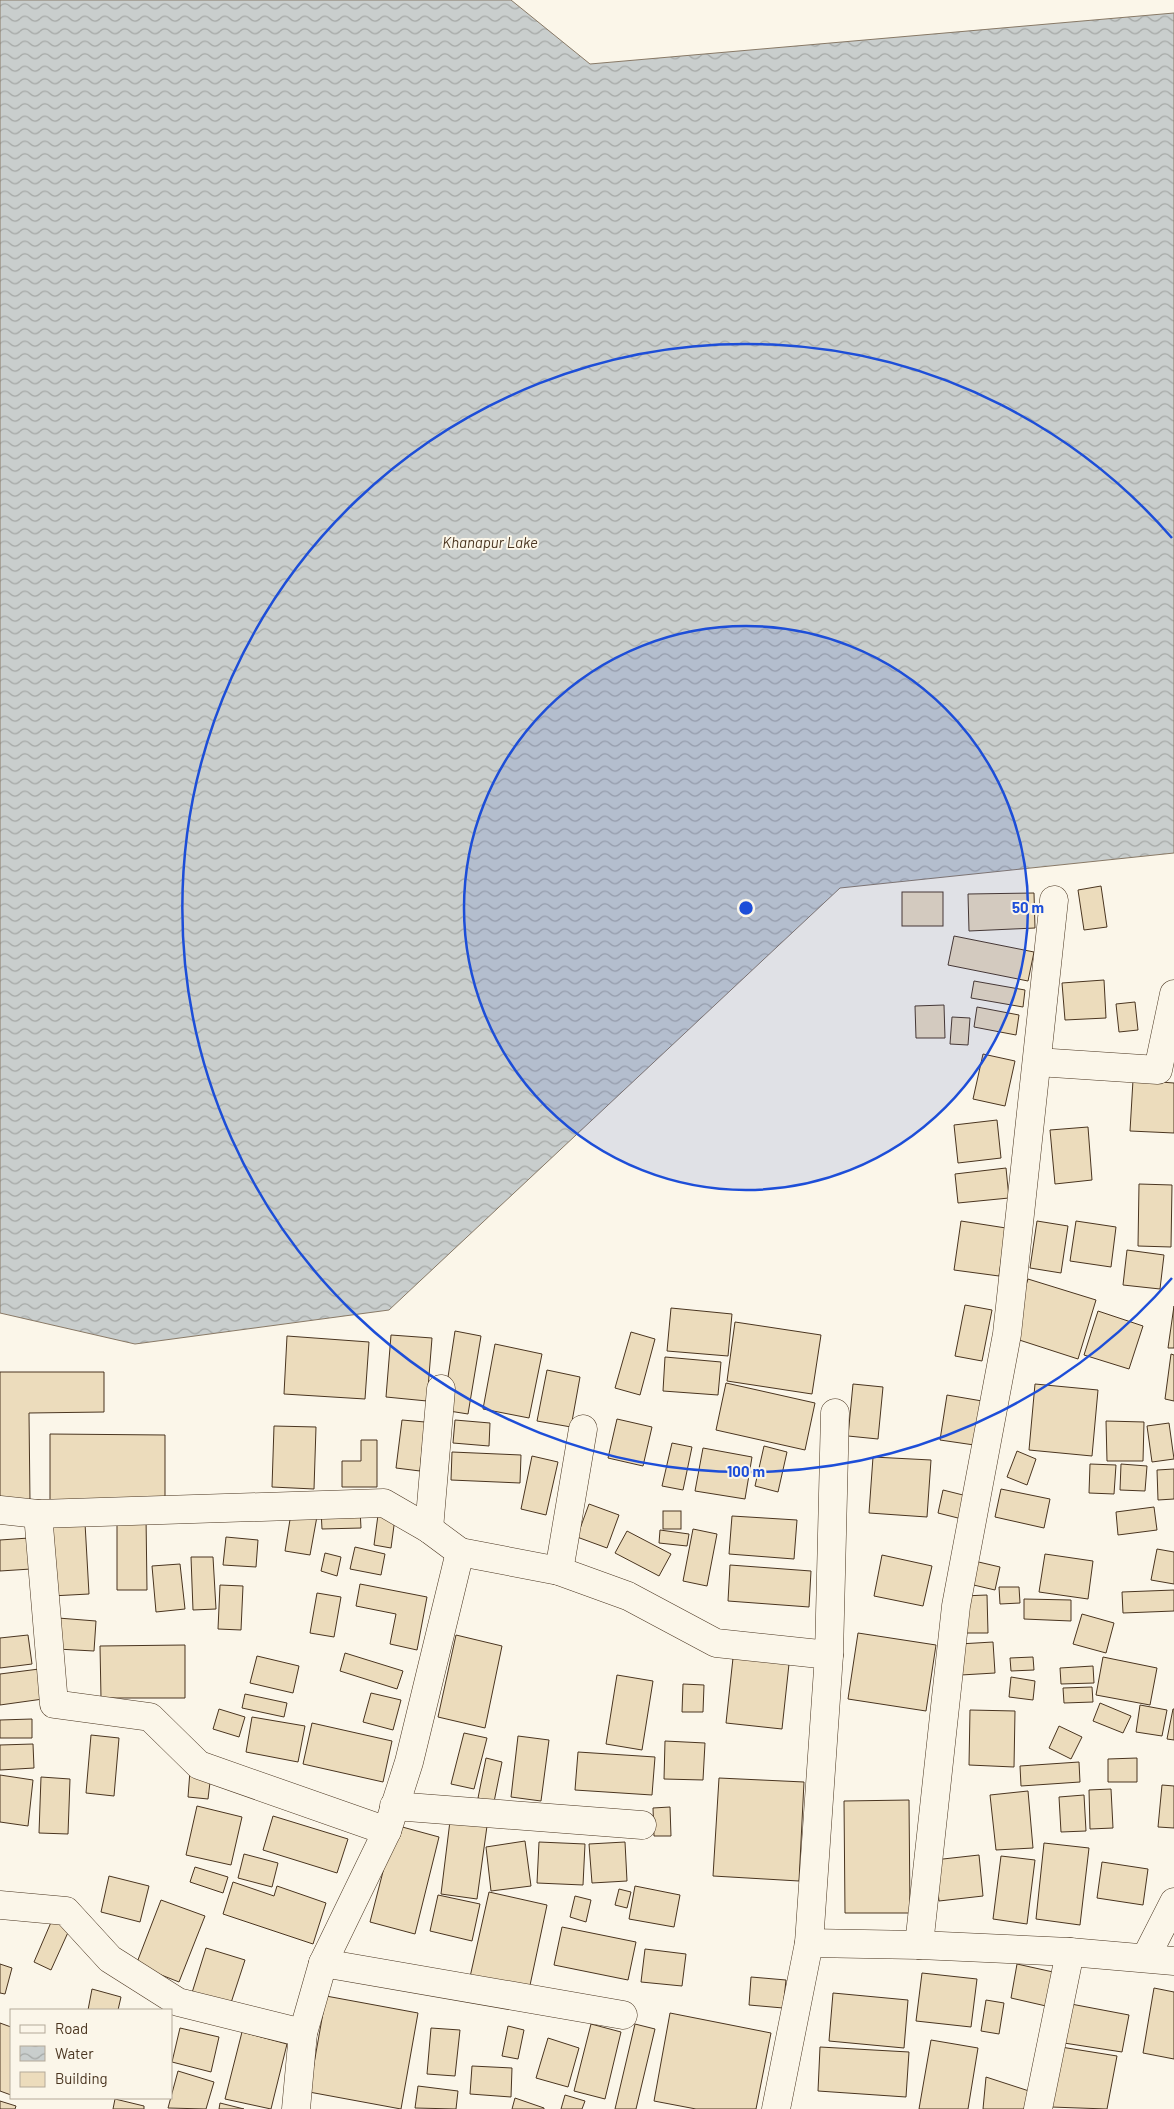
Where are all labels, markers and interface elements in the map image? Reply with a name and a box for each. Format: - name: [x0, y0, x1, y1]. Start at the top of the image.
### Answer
- water label: Khanapur Lake: [442, 533, 538, 551]
- text: 50 m: [1012, 898, 1044, 916]
- centre of rings: [737, 899, 755, 917]
- text: 100 m: [727, 1462, 765, 1480]
- legend: [10, 2009, 172, 2099]
- text: Road: [55, 2019, 88, 2037]
- text: Water: [55, 2044, 94, 2062]
- text: Building: [55, 2069, 108, 2087]

